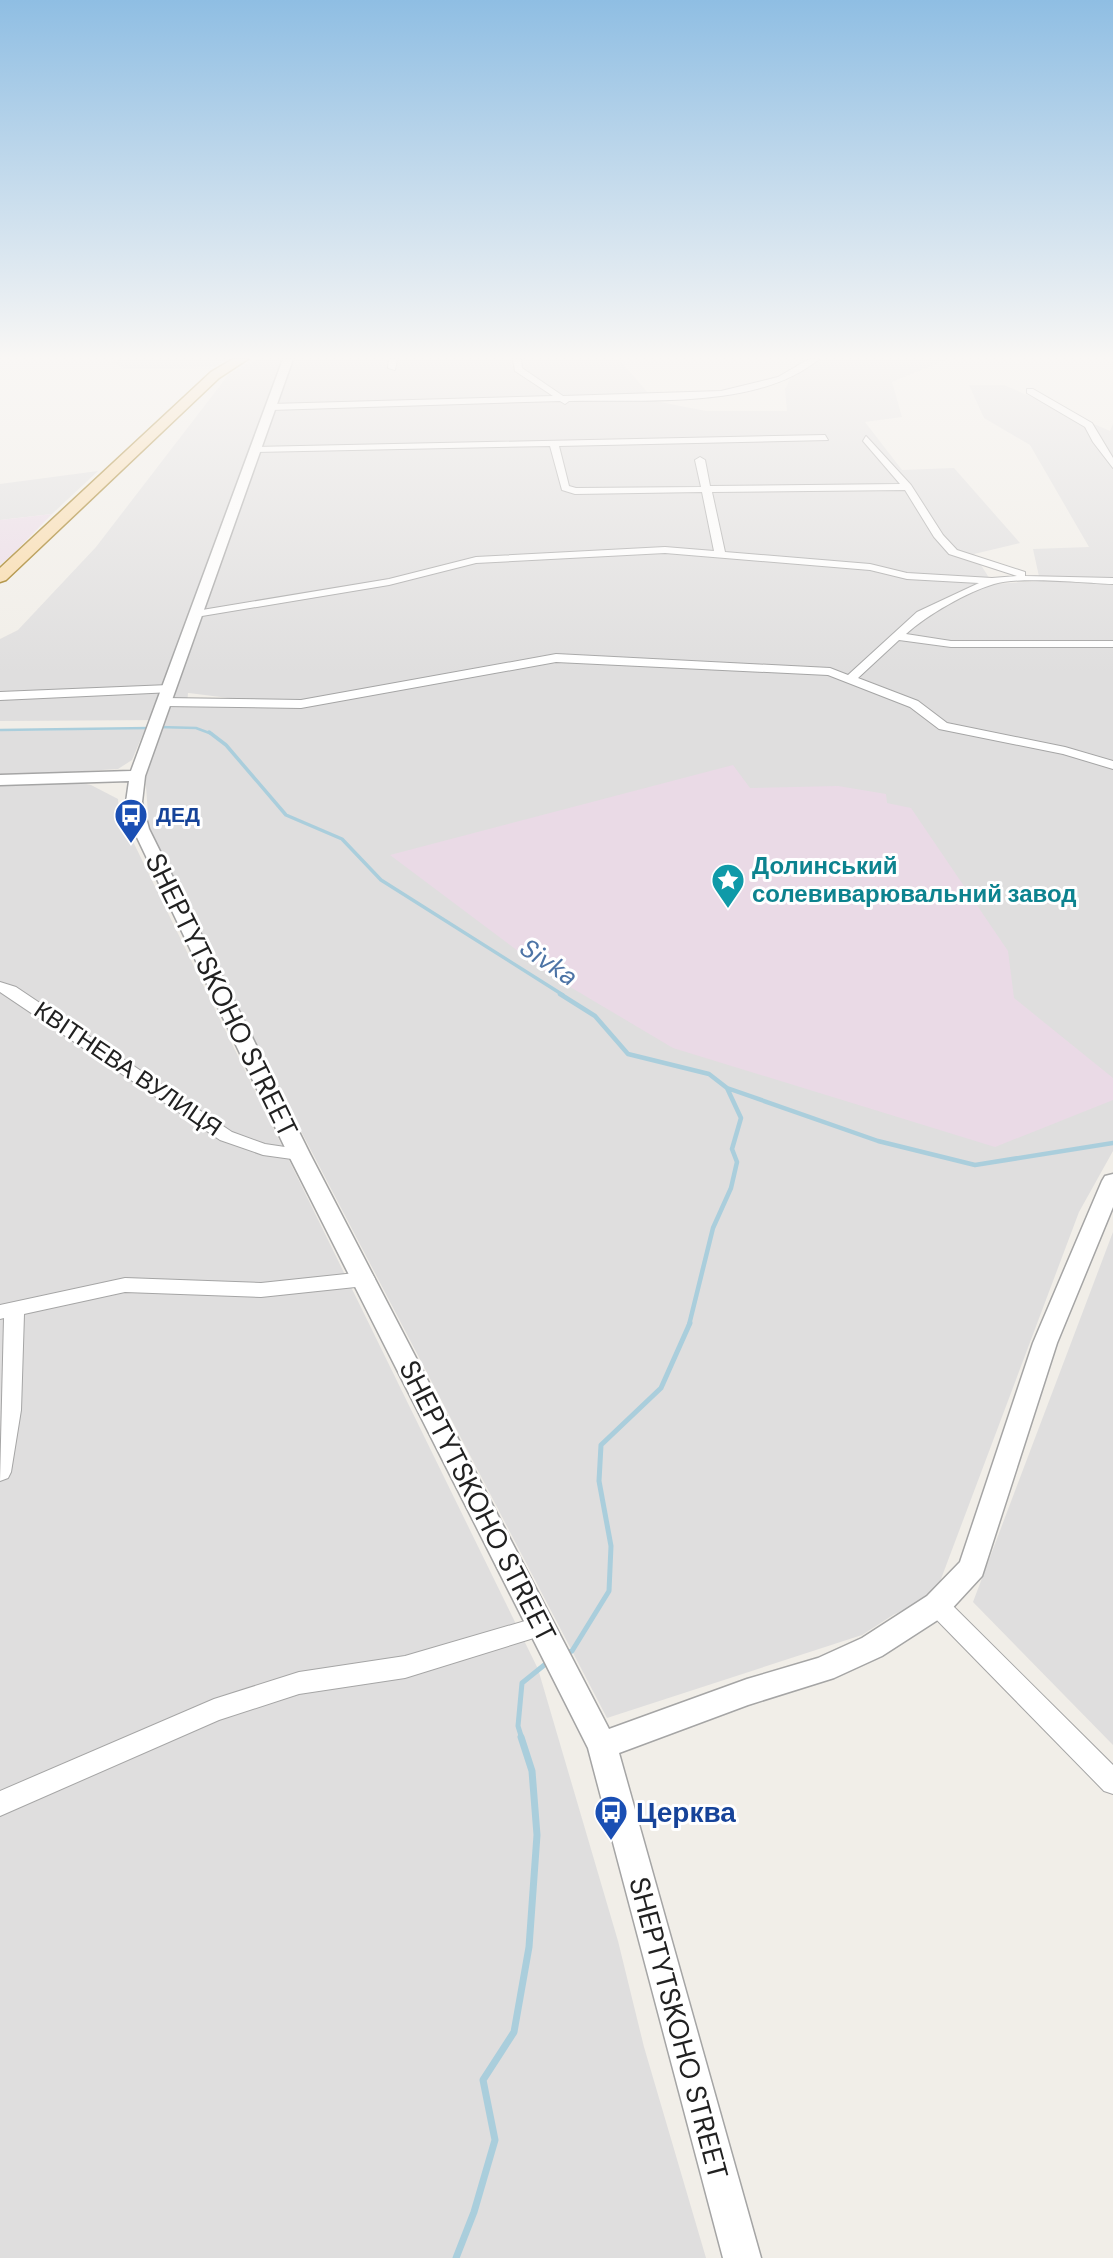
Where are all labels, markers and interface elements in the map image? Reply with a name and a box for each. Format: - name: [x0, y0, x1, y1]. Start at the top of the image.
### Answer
- bus stop icon: ДЕД: [112, 796, 150, 845]
- place label: ДЕД: [156, 801, 200, 829]
- street label: SHEPTYTSKOHO STREET: [137, 847, 306, 1143]
- place label: Долинський солевиварювальний завод: [752, 850, 1077, 909]
- place icon: Долинський солевиварювальний завод: [709, 861, 747, 910]
- water label: Sivka: [514, 930, 584, 994]
- street label: КВІТНЕВА ВУЛИЦЯ: [28, 994, 228, 1143]
- street label: SHEPTYTSKOHO STREET: [390, 1354, 565, 1648]
- bus stop icon: Церква: [592, 1793, 630, 1842]
- place label: Церква: [636, 1794, 736, 1831]
- street label: SHEPTYTSKOHO STREET: [620, 1873, 737, 2183]

